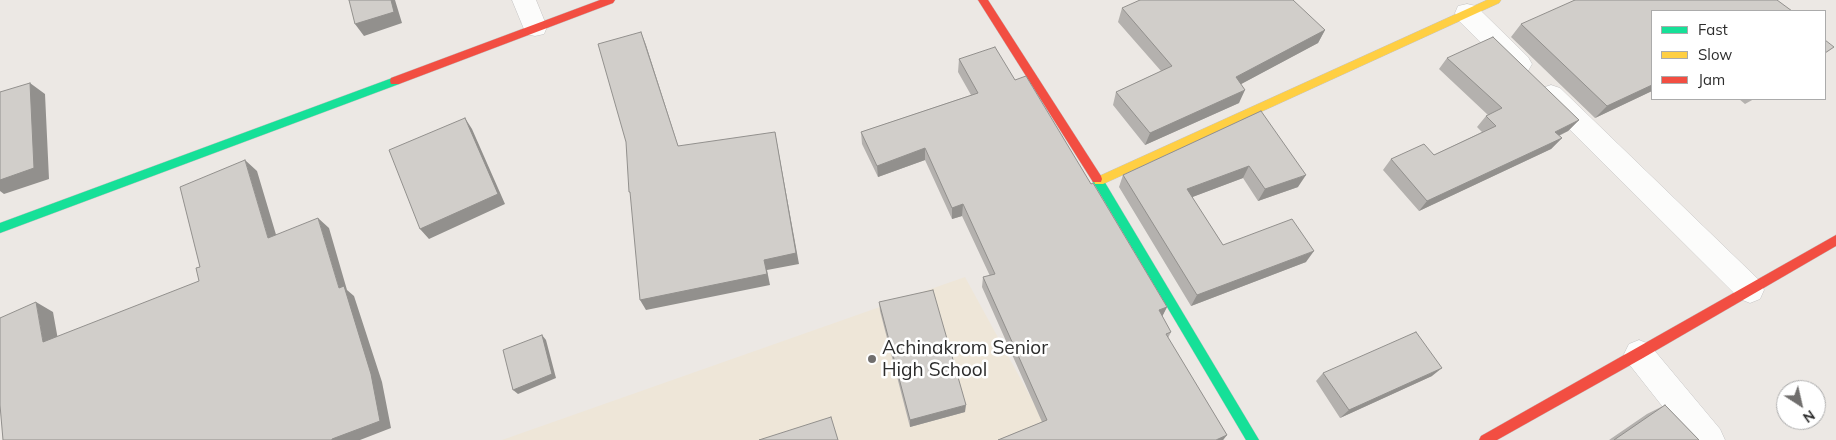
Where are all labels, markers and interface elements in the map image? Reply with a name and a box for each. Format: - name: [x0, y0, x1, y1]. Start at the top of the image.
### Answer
- legend: [1651, 10, 1826, 100]
- text: Fast: [1698, 20, 1728, 39]
- text: Slow: [1698, 45, 1732, 64]
- text: Jam: [1698, 70, 1725, 89]
- place label: Achinakrom Senior High School: [882, 337, 1048, 381]
- marker: Achinakrom Senior High School: [866, 353, 878, 365]
- north arrow: [1776, 380, 1826, 430]
- text: N: [1800, 406, 1819, 427]

